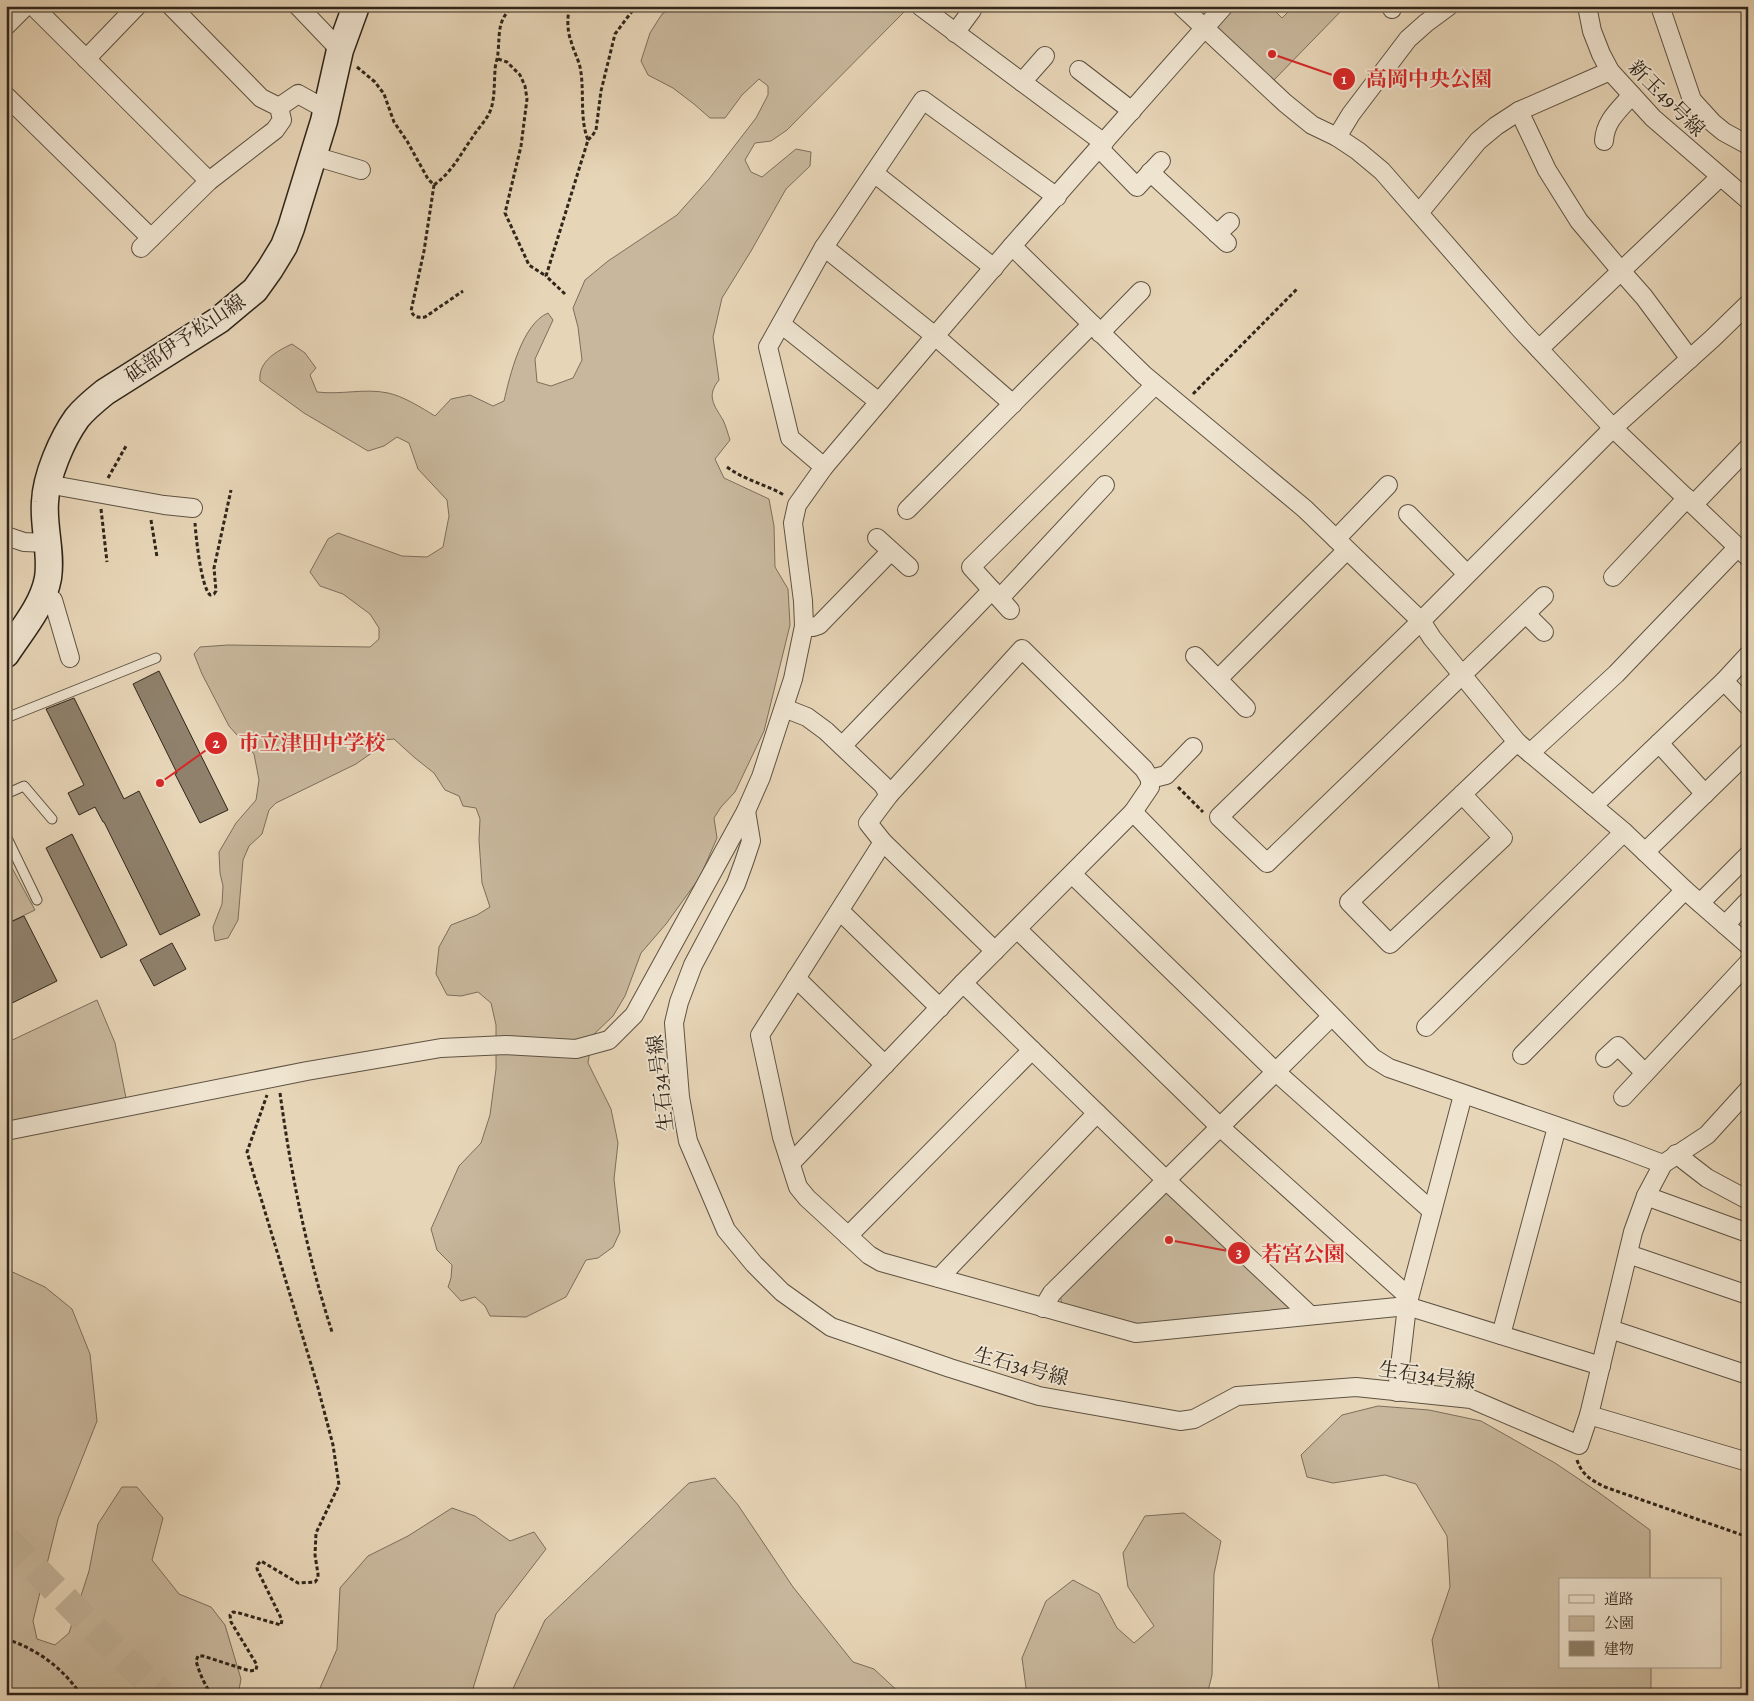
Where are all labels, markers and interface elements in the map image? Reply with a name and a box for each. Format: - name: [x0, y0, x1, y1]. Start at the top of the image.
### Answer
- street label: 新玉49号線: [1622, 54, 1711, 143]
- callout: 高岡中央公園: [1331, 61, 1502, 97]
- text: 高岡中央公園: [1366, 65, 1492, 93]
- text: 1: [1341, 69, 1347, 89]
- street label: 砥部伊予松山線: [120, 288, 251, 389]
- callout: 市立津田中学校: [203, 725, 395, 761]
- text: 市立津田中学校: [239, 729, 386, 757]
- text: 2: [212, 733, 220, 753]
- street label: 生石34号線: [641, 1033, 680, 1133]
- callout: 若宮公園: [1226, 1235, 1355, 1271]
- text: 若宮公園: [1261, 1240, 1345, 1268]
- text: 3: [1236, 1243, 1242, 1263]
- street label: 生石34号線: [970, 1341, 1071, 1392]
- street label: 生石34号線: [1377, 1355, 1477, 1396]
- legend: [1559, 1578, 1722, 1668]
- text: 道路: [1604, 1589, 1634, 1609]
- text: 公園: [1604, 1613, 1634, 1633]
- text: 建物: [1604, 1639, 1634, 1659]

